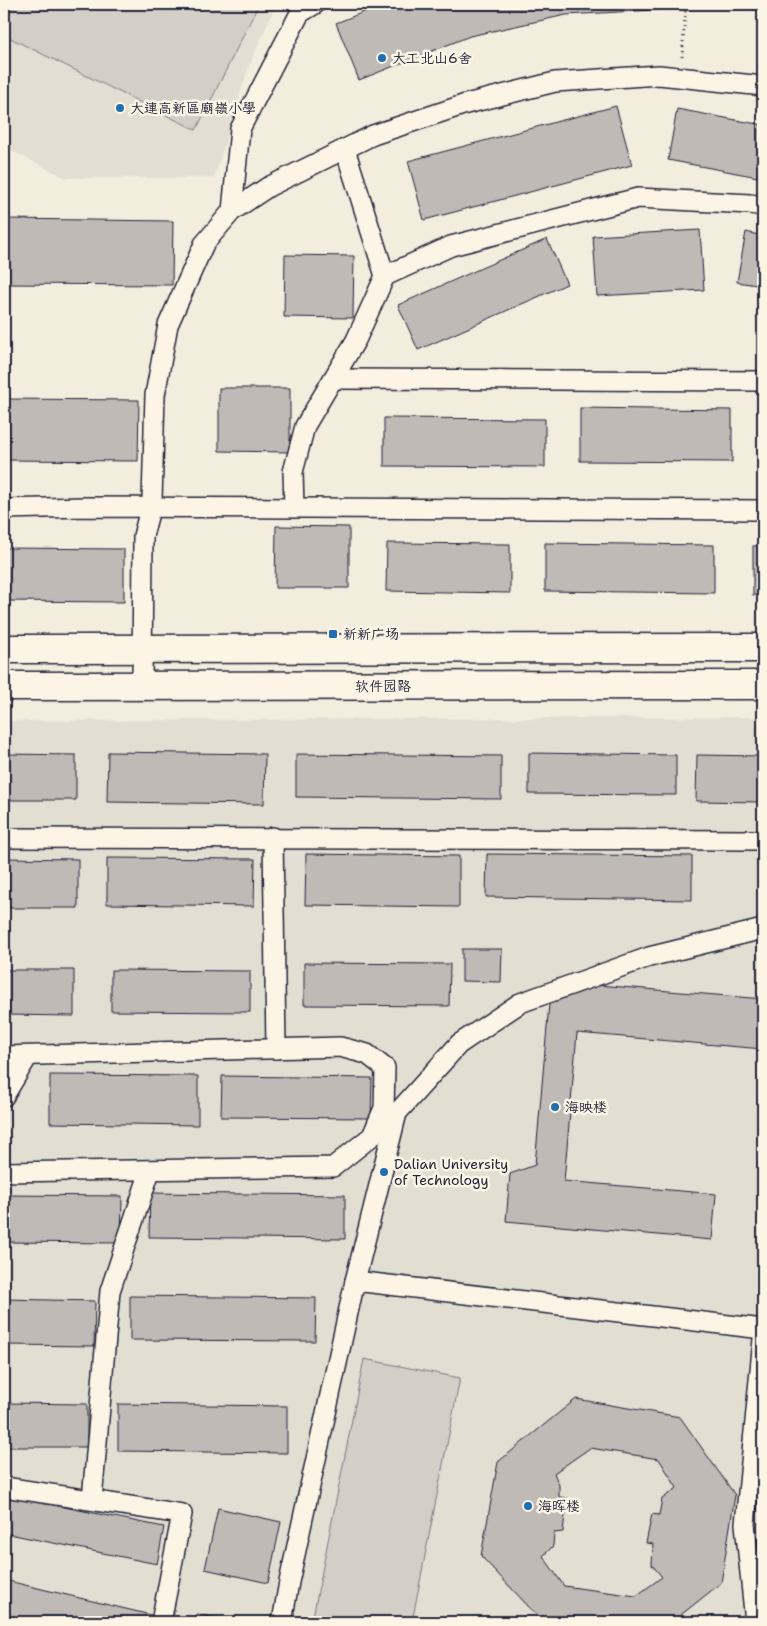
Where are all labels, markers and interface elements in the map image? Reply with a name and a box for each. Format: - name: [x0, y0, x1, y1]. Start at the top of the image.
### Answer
- place label: 大工北山6舍: [392, 49, 472, 67]
- marker: 大工北山6舍: [376, 52, 388, 64]
- place label: 大連高新區廟嶺小學: [130, 99, 256, 117]
- marker: 大連高新區廟嶺小學: [114, 102, 126, 114]
- place label: 新新广场: [343, 625, 399, 643]
- marker: 新新广场: [327, 628, 339, 640]
- street label: 软件园路: [355, 677, 411, 695]
- place label: 海映楼: [565, 1098, 607, 1116]
- marker: 海映楼: [549, 1101, 561, 1113]
- place label: Dalian University of Technology: [394, 1155, 508, 1189]
- marker: Dalian University of Technology: [378, 1166, 390, 1178]
- place label: 海晖楼: [538, 1497, 580, 1515]
- marker: 海晖楼: [522, 1500, 534, 1512]

